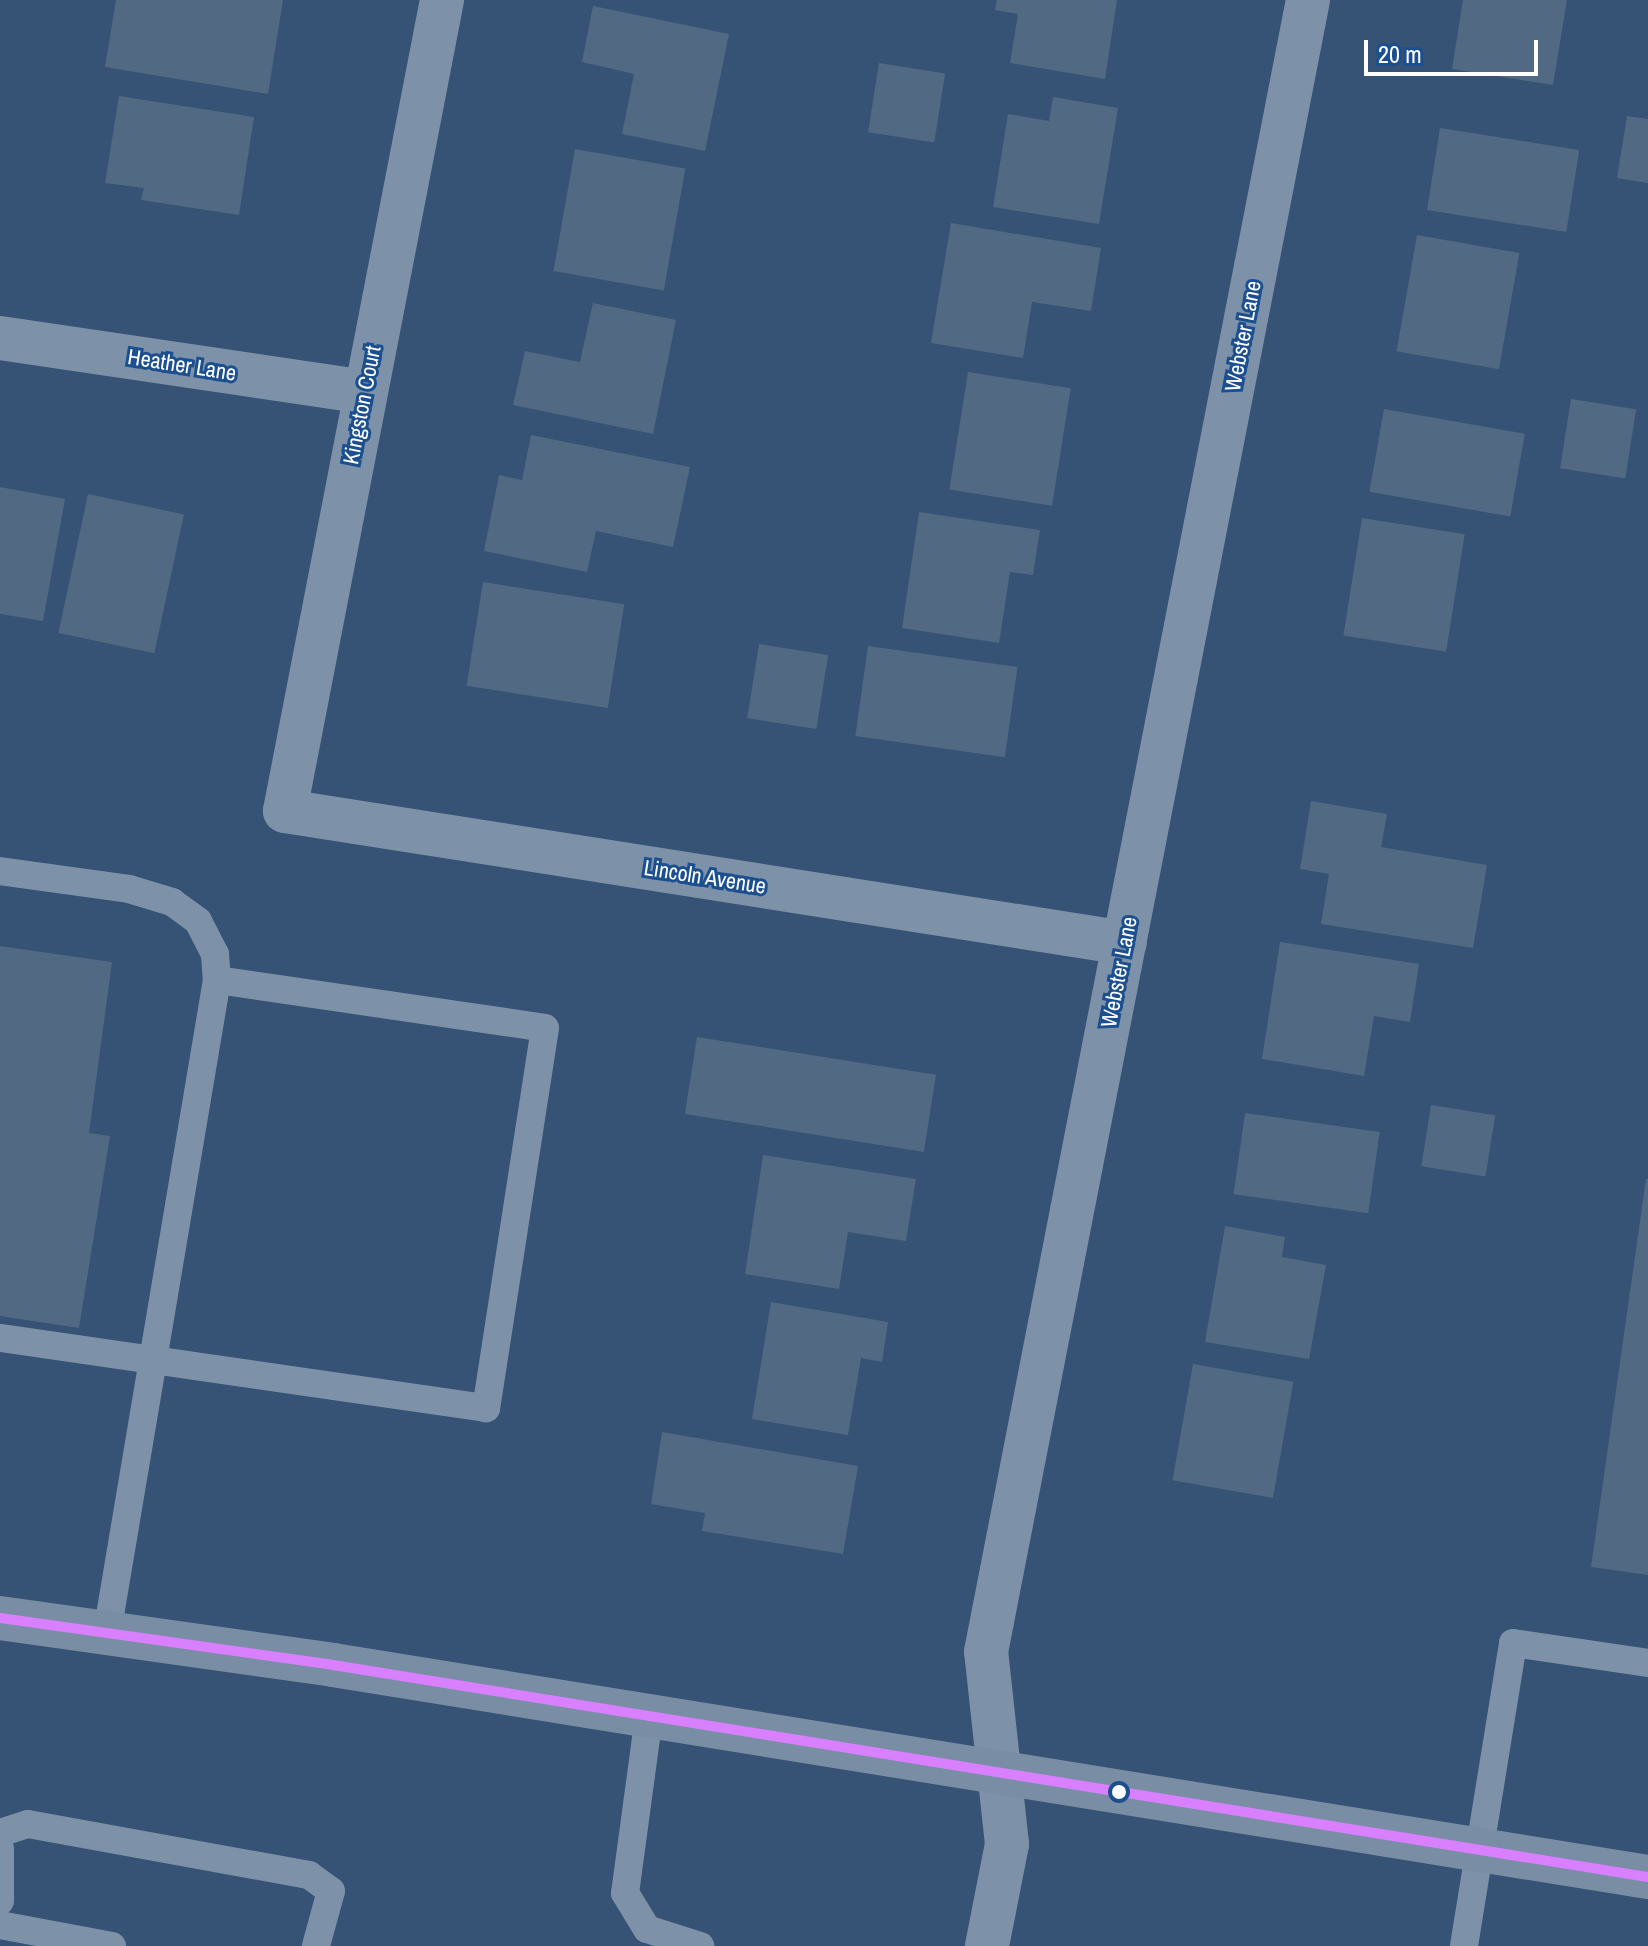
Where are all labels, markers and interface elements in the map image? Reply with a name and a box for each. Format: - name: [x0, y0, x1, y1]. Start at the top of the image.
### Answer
- scale bar: [1368, 24, 1542, 74]
- text: 20 m: [1378, 38, 1422, 70]
- street label: Webster Lane: [1219, 279, 1267, 393]
- street label: Heather Lane: [126, 343, 238, 387]
- street label: Kingston Court: [338, 343, 386, 467]
- street label: Lincoln Avenue: [642, 854, 768, 900]
- street label: Webster Lane: [1095, 915, 1143, 1029]
- unlabelled marker: [1111, 1784, 1127, 1800]

